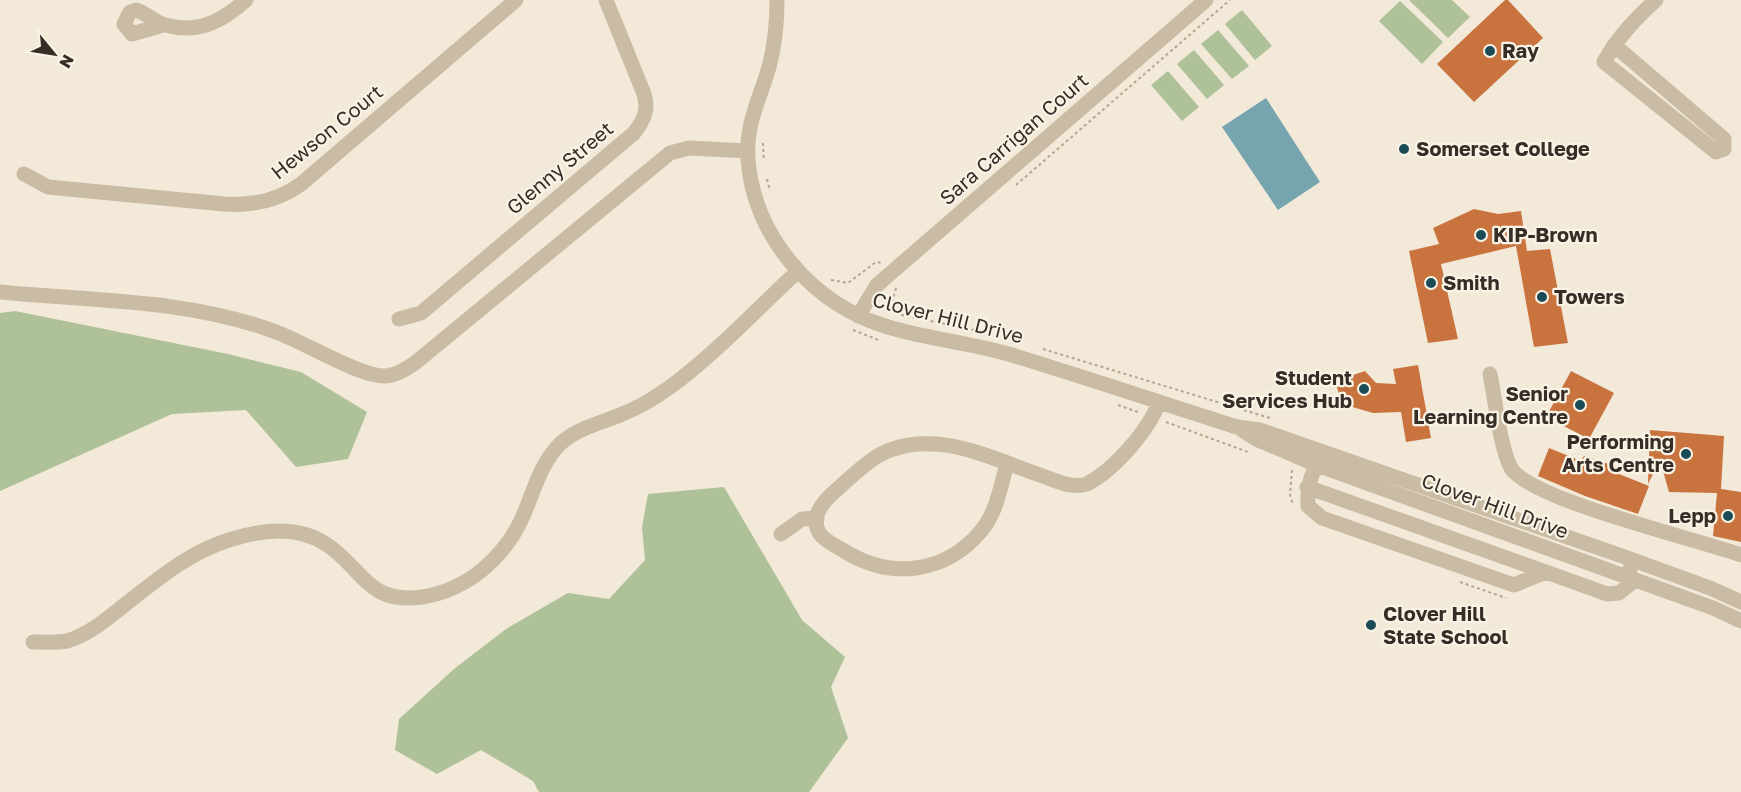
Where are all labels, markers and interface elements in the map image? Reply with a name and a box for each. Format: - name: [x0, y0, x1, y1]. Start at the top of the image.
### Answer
- north arrow: [24, 24, 84, 84]
- place label: Ray: [1502, 38, 1539, 62]
- marker: Ray: [1483, 44, 1497, 58]
- text: N: [55, 51, 79, 72]
- street label: Sara Carrigan Court: [934, 67, 1092, 209]
- street label: Hewson Court: [266, 79, 387, 184]
- street label: Glenny Street: [501, 116, 617, 219]
- place label: Somerset College: [1416, 136, 1590, 160]
- marker: Somerset College: [1397, 142, 1411, 156]
- place label: KIP-Brown: [1493, 222, 1598, 246]
- marker: KIP-Brown: [1474, 228, 1488, 242]
- place label: Smith: [1443, 270, 1499, 294]
- marker: Smith: [1424, 276, 1438, 290]
- place label: Towers: [1554, 284, 1625, 308]
- street label: Clover Hill Drive: [870, 287, 1026, 347]
- marker: Towers: [1535, 290, 1549, 304]
- place label: Student Services Hub: [1222, 365, 1352, 412]
- place label: Senior Learning Centre: [1413, 381, 1568, 428]
- marker: Student Services Hub: [1357, 382, 1371, 396]
- marker: Senior Learning Centre: [1573, 398, 1587, 412]
- place label: Performing Arts Centre: [1562, 429, 1674, 476]
- marker: Performing Arts Centre: [1679, 447, 1693, 461]
- street label: Clover Hill Drive: [1419, 467, 1572, 543]
- place label: Lepp: [1668, 503, 1716, 527]
- marker: Lepp: [1721, 509, 1735, 523]
- place label: Clover Hill State School: [1383, 601, 1509, 648]
- marker: Clover Hill State School: [1364, 618, 1378, 632]

